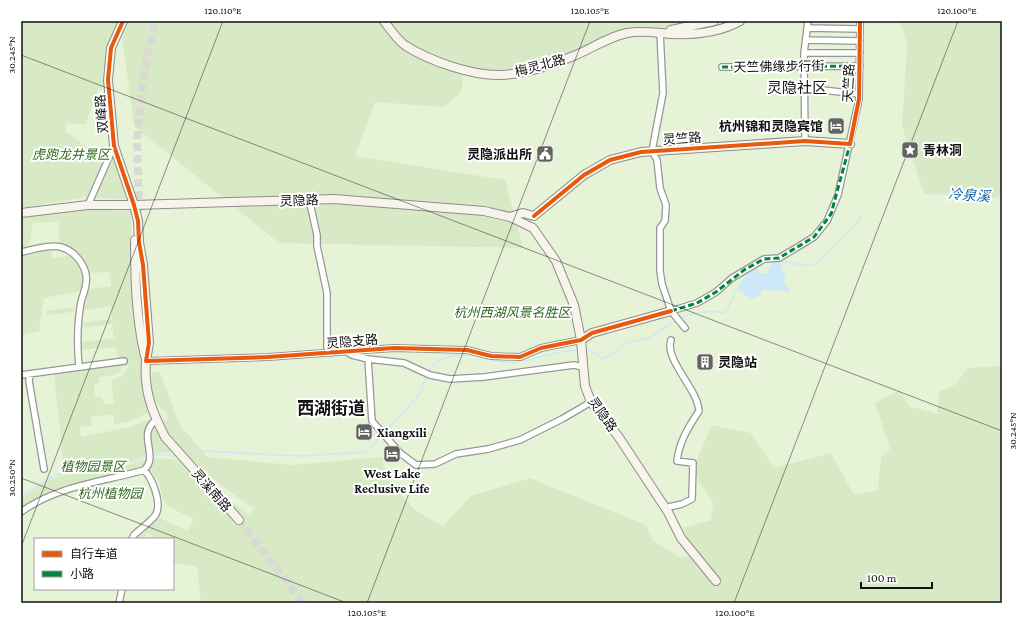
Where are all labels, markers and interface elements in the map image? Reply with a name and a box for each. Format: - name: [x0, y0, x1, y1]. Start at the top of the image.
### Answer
- text: 120.110°E: [204, 5, 242, 16]
- text: 120.105°E: [571, 5, 610, 16]
- text: 120.100°E: [937, 5, 977, 16]
- text: 30.245°N: [6, 36, 17, 74]
- street label: 梅灵北路: [513, 52, 567, 79]
- street label: 天竺佛缘步行街: [733, 58, 825, 75]
- street label: 天竺路: [840, 63, 857, 103]
- district label: 灵隐社区: [767, 80, 827, 96]
- street label: 双峰路: [92, 94, 111, 134]
- hotel icon: 杭州锦和灵隐宾馆: [826, 116, 846, 136]
- place label: 杭州锦和灵隐宾馆: [719, 119, 823, 134]
- street label: 灵竺路: [662, 130, 702, 147]
- place icon: 青林洞: [900, 140, 920, 160]
- place label: 青林洞: [923, 143, 962, 158]
- public building icon: 灵隐派出所: [535, 144, 555, 164]
- park label: 虎跑龙井景区: [32, 147, 112, 162]
- place label: 灵隐派出所: [467, 147, 532, 162]
- water label: 冷泉溪: [947, 186, 993, 205]
- street label: 灵隐路: [279, 192, 319, 209]
- park label: 杭州西湖风景名胜区: [453, 305, 572, 320]
- street label: 灵隐支路: [325, 332, 379, 351]
- building icon: 灵隐站: [695, 352, 715, 372]
- place label: 灵隐站: [718, 355, 757, 370]
- street label: 灵隐路: [585, 394, 620, 435]
- district label: 西湖街道: [297, 399, 365, 418]
- text: 30.245°N: [1007, 412, 1018, 450]
- hotel icon: Xiangxili: [354, 422, 374, 442]
- place label: Xiangxili: [377, 425, 427, 440]
- hotel icon: West Lake Reclusive Life: [382, 444, 402, 464]
- text: 30.250°N: [6, 459, 17, 497]
- park label: 植物园景区: [60, 459, 127, 474]
- street label: 灵溪南路: [189, 466, 234, 515]
- place label: West Lake Reclusive Life: [354, 466, 430, 496]
- park label: 杭州植物园: [77, 486, 144, 501]
- legend: [34, 538, 174, 590]
- text: 自行车道: [70, 547, 118, 561]
- scale bar: [861, 564, 932, 590]
- text: 小路: [70, 567, 94, 581]
- text: 100 m: [867, 571, 897, 585]
- text: 120.105°E: [348, 607, 387, 618]
- text: 120.100°E: [715, 607, 755, 618]

